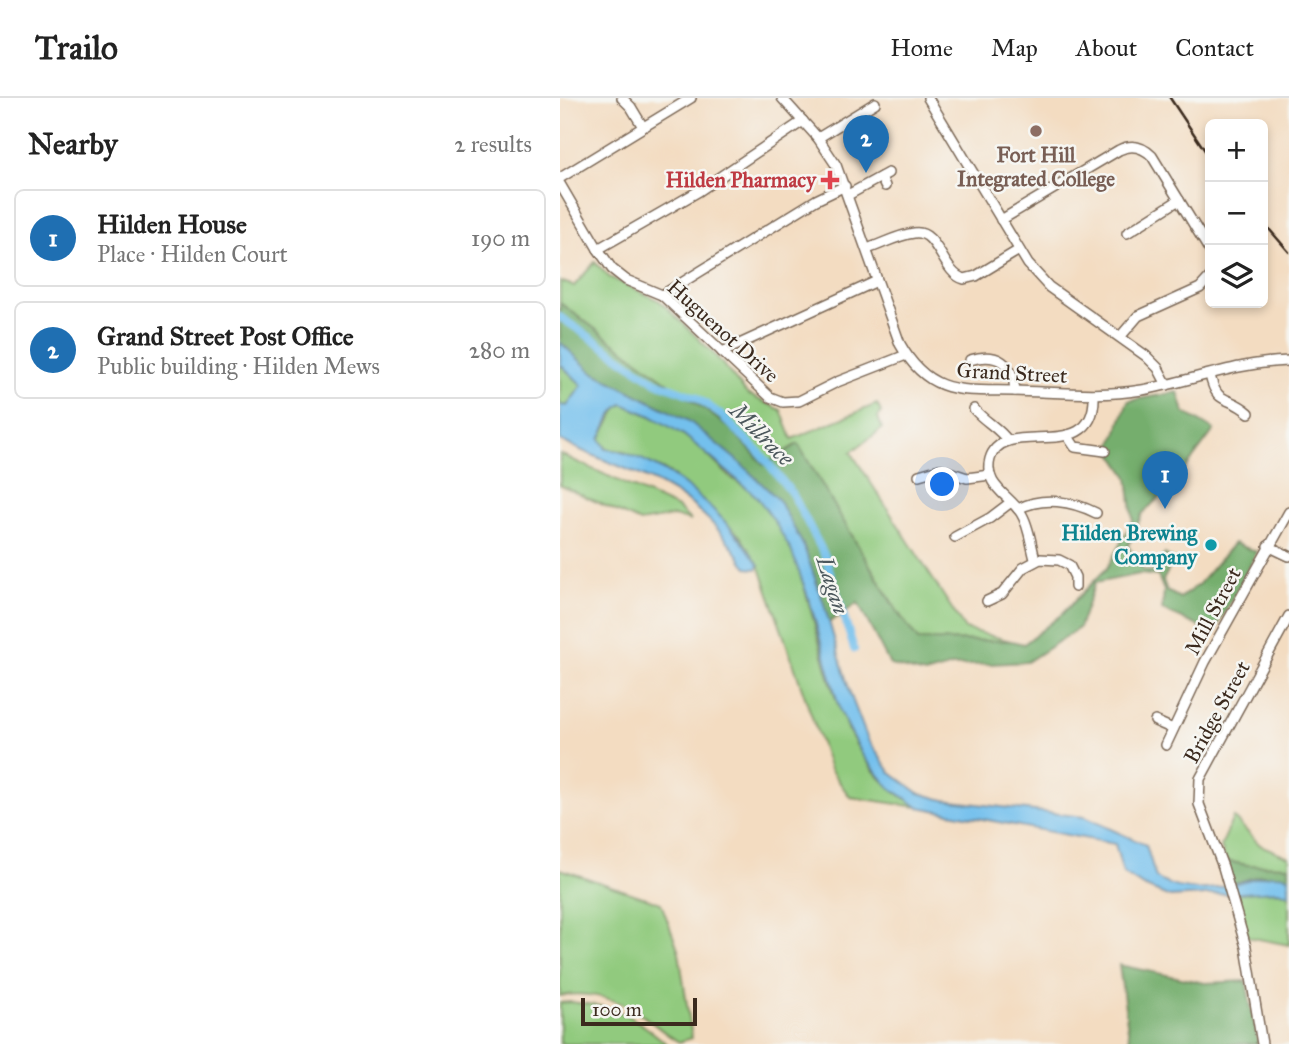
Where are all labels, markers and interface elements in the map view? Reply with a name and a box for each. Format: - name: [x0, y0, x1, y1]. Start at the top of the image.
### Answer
- text: Trailo: [35, 28, 118, 68]
- text: Home: [890, 33, 953, 63]
- text: Map: [991, 33, 1038, 63]
- text: About: [1076, 33, 1137, 63]
- text: Contact: [1175, 33, 1254, 63]
- pin: 2: [843, 115, 889, 173]
- map controls: [1205, 119, 1268, 308]
- button: +: [1205, 119, 1268, 182]
- marker: Fort Hill Integrated College: [1028, 123, 1044, 139]
- text: Nearby: [28, 126, 118, 162]
- text: 2 results: [454, 130, 532, 158]
- place label: Fort Hill Integrated College: [957, 142, 1115, 192]
- place label: Hilden Pharmacy: [666, 167, 817, 193]
- marker: Hilden Pharmacy: [822, 172, 838, 188]
- button: −: [1205, 182, 1268, 245]
- text: Hilden House: [97, 208, 247, 240]
- text: 1: [48, 224, 58, 252]
- text: 190 m: [471, 224, 530, 252]
- text: Place · Hilden Court: [97, 240, 288, 268]
- button: layers: [1205, 245, 1268, 308]
- street label: Huguenot Drive: [662, 274, 785, 388]
- text: Grand Street Post Office: [97, 320, 354, 352]
- text: 2: [47, 336, 59, 364]
- text: 280 m: [469, 336, 530, 364]
- text: Public building · Hilden Mews: [97, 352, 380, 380]
- street label: Grand Street: [956, 357, 1069, 389]
- water label: Millrace: [723, 395, 800, 472]
- pin: 1: [1142, 451, 1188, 509]
- your location: [925, 467, 959, 501]
- place label: Hilden Brewing Company: [1061, 520, 1198, 570]
- marker: Hilden Brewing Company: [1203, 537, 1219, 553]
- water label: Lagan: [810, 551, 855, 618]
- street label: Mill Street: [1179, 562, 1247, 659]
- street label: Bridge Street: [1178, 656, 1256, 768]
- scale bar: [581, 995, 696, 1027]
- text: 100 m: [592, 998, 642, 1021]

